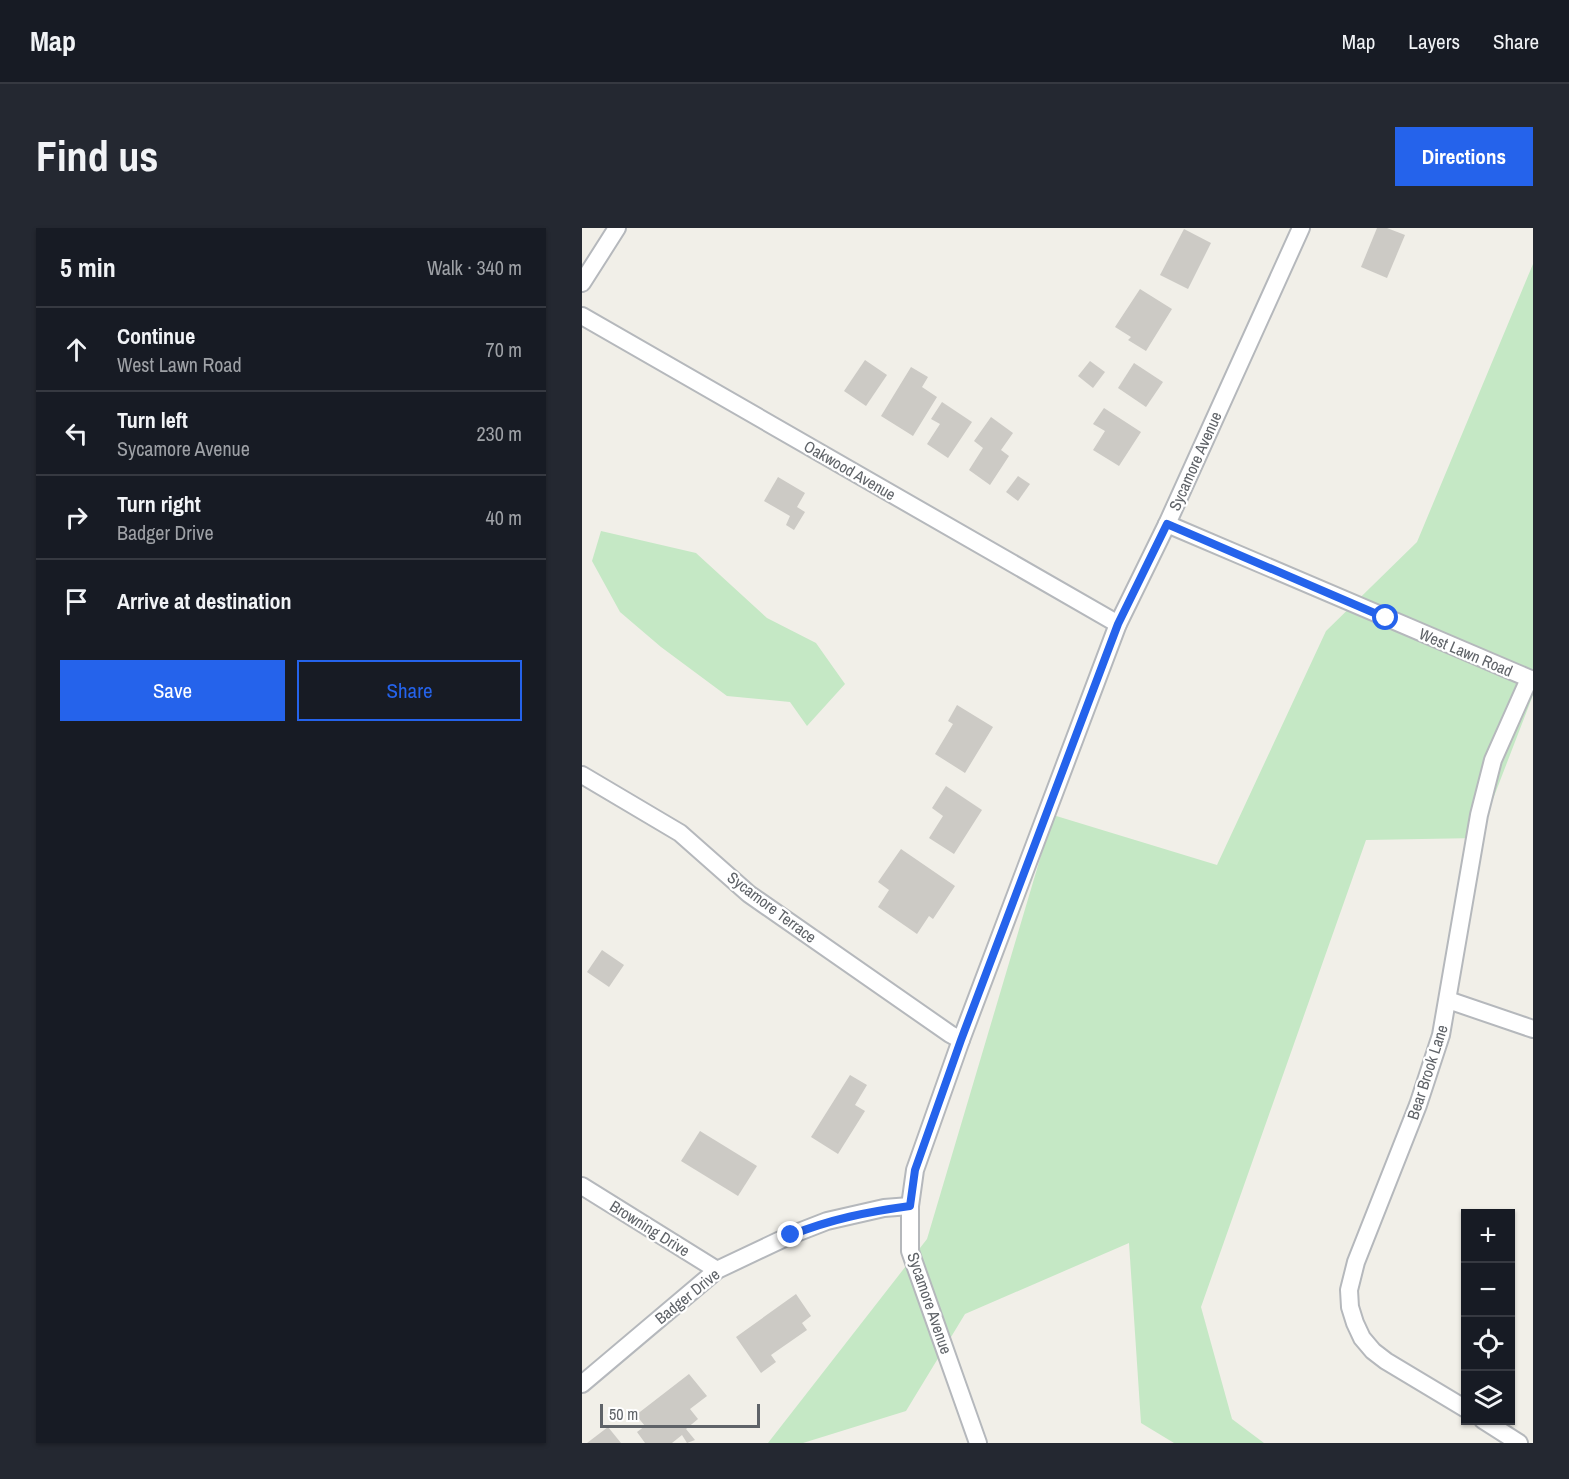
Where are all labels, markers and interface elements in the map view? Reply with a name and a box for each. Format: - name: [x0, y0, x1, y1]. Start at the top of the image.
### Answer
- text: Map: [30, 22, 76, 60]
- text: Map: [1342, 27, 1375, 56]
- text: Layers: [1408, 27, 1460, 56]
- text: Share: [1493, 27, 1539, 56]
- button: Directions: [1395, 127, 1533, 186]
- text: Find us: [36, 128, 158, 184]
- text: 5 min: [60, 250, 116, 285]
- text: Walk · 340 m: [427, 254, 522, 281]
- text: Continue: [117, 321, 195, 351]
- icon: ahead: [60, 333, 93, 366]
- text: 70 m: [486, 336, 522, 363]
- text: West Lawn Road: [117, 351, 242, 378]
- text: Turn left: [117, 405, 188, 435]
- street label: Sycamore Avenue: [1163, 408, 1227, 514]
- icon: left: [60, 417, 93, 450]
- text: 230 m: [476, 420, 522, 447]
- text: Sycamore Avenue: [117, 435, 250, 462]
- street label: Oakwood Avenue: [800, 435, 900, 505]
- text: Turn right: [117, 489, 201, 519]
- icon: right: [60, 501, 93, 534]
- text: 40 m: [486, 504, 522, 531]
- text: Badger Drive: [117, 519, 214, 546]
- icon: arrive: [60, 585, 93, 618]
- text: Arrive at destination: [117, 586, 291, 616]
- route start: [1372, 604, 1398, 630]
- street label: West Lawn Road: [1416, 622, 1516, 682]
- button: Save: [60, 660, 285, 721]
- button: Share: [297, 660, 522, 721]
- street label: Sycamore Terrace: [723, 866, 821, 948]
- street label: Bear Brook Lane: [1401, 1022, 1453, 1122]
- street label: Browning Drive: [606, 1195, 694, 1261]
- map controls: [1461, 1209, 1515, 1425]
- button: +: [1461, 1209, 1515, 1263]
- route end: [777, 1221, 803, 1247]
- street label: Sycamore Avenue: [902, 1249, 958, 1357]
- street label: Badger Drive: [650, 1263, 724, 1329]
- button: −: [1461, 1263, 1515, 1317]
- button: locate: [1461, 1317, 1515, 1371]
- button: layers: [1461, 1371, 1515, 1425]
- scale bar: [600, 1401, 760, 1428]
- text: 50 m: [609, 1403, 638, 1425]

